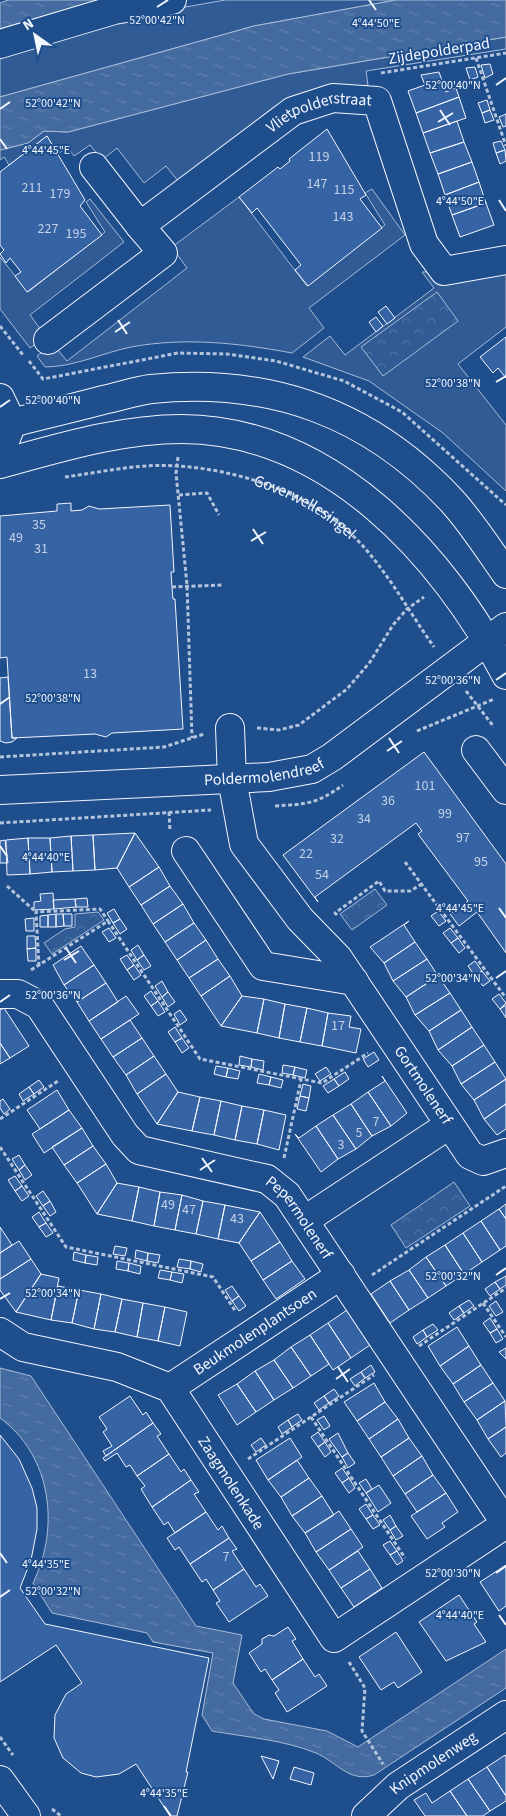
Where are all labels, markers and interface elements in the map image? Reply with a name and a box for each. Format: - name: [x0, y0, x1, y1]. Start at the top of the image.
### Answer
- north arrow: [10, 10, 60, 60]
- text: 52°00'42"N: [129, 12, 185, 29]
- text: N: [19, 14, 38, 36]
- text: 4°44'50"E: [352, 15, 400, 32]
- street label: Zijdepolderpad: [386, 32, 492, 70]
- text: 52°00'40"N: [425, 77, 481, 94]
- street label: Vlietpolderstraat: [262, 87, 373, 138]
- text: 52°00'42"N: [25, 95, 81, 112]
- text: 4°44'45"E: [22, 142, 70, 159]
- house number: 119: [309, 147, 329, 167]
- house number: 147: [307, 174, 327, 194]
- house number: 211: [22, 178, 42, 198]
- house number: 115: [334, 180, 354, 200]
- house number: 179: [50, 184, 70, 204]
- text: 4°44'50"E: [436, 193, 484, 210]
- house number: 143: [333, 207, 353, 227]
- house number: 227: [38, 219, 58, 239]
- house number: 195: [66, 224, 86, 244]
- text: 52°00'38"N: [425, 375, 481, 392]
- text: 52°00'40"N: [25, 392, 81, 409]
- street label: Goverwellesingel: [251, 470, 361, 544]
- house number: 35: [32, 515, 46, 535]
- house number: 49: [9, 528, 23, 548]
- house number: 31: [34, 539, 48, 559]
- house number: 13: [83, 664, 97, 684]
- text: 52°00'36"N: [425, 672, 481, 689]
- text: 52°00'38"N: [25, 690, 81, 707]
- street label: Poldermolendreef: [204, 752, 330, 791]
- house number: 101: [415, 776, 435, 796]
- house number: 36: [381, 791, 395, 811]
- house number: 99: [438, 804, 452, 824]
- house number: 34: [357, 809, 371, 829]
- house number: 97: [456, 828, 470, 848]
- house number: 32: [330, 829, 344, 849]
- house number: 22: [299, 844, 313, 864]
- text: 4°44'40"E: [22, 849, 70, 866]
- house number: 95: [474, 852, 488, 872]
- house number: 54: [315, 865, 329, 885]
- text: 4°44'45"E: [436, 900, 484, 917]
- text: 52°00'34"N: [425, 970, 481, 987]
- text: 52°00'36"N: [25, 987, 81, 1004]
- house number: 17: [331, 1016, 345, 1036]
- street label: Gortmolenerf: [389, 1041, 458, 1130]
- house number: 7: [373, 1112, 380, 1132]
- house number: 5: [356, 1123, 363, 1143]
- house number: 3: [338, 1135, 345, 1155]
- street label: Pepermolenerf: [261, 1171, 338, 1265]
- house number: 49: [161, 1195, 175, 1215]
- house number: 47: [182, 1200, 196, 1220]
- house number: 43: [230, 1209, 244, 1229]
- text: 52°00'32"N: [425, 1268, 481, 1285]
- street label: Beukmolenplantsoen: [189, 1283, 321, 1381]
- text: 52°00'34"N: [25, 1285, 81, 1302]
- street label: Zaagmolenkade: [192, 1432, 270, 1534]
- house number: 7: [223, 1547, 230, 1567]
- text: 4°44'35"E: [22, 1556, 70, 1573]
- text: 52°00'30"N: [425, 1565, 481, 1582]
- text: 52°00'32"N: [25, 1583, 81, 1600]
- text: 4°44'40"E: [436, 1607, 484, 1624]
- street label: Knipmolenweg: [384, 1726, 481, 1800]
- text: 4°44'35"E: [140, 1785, 188, 1802]

